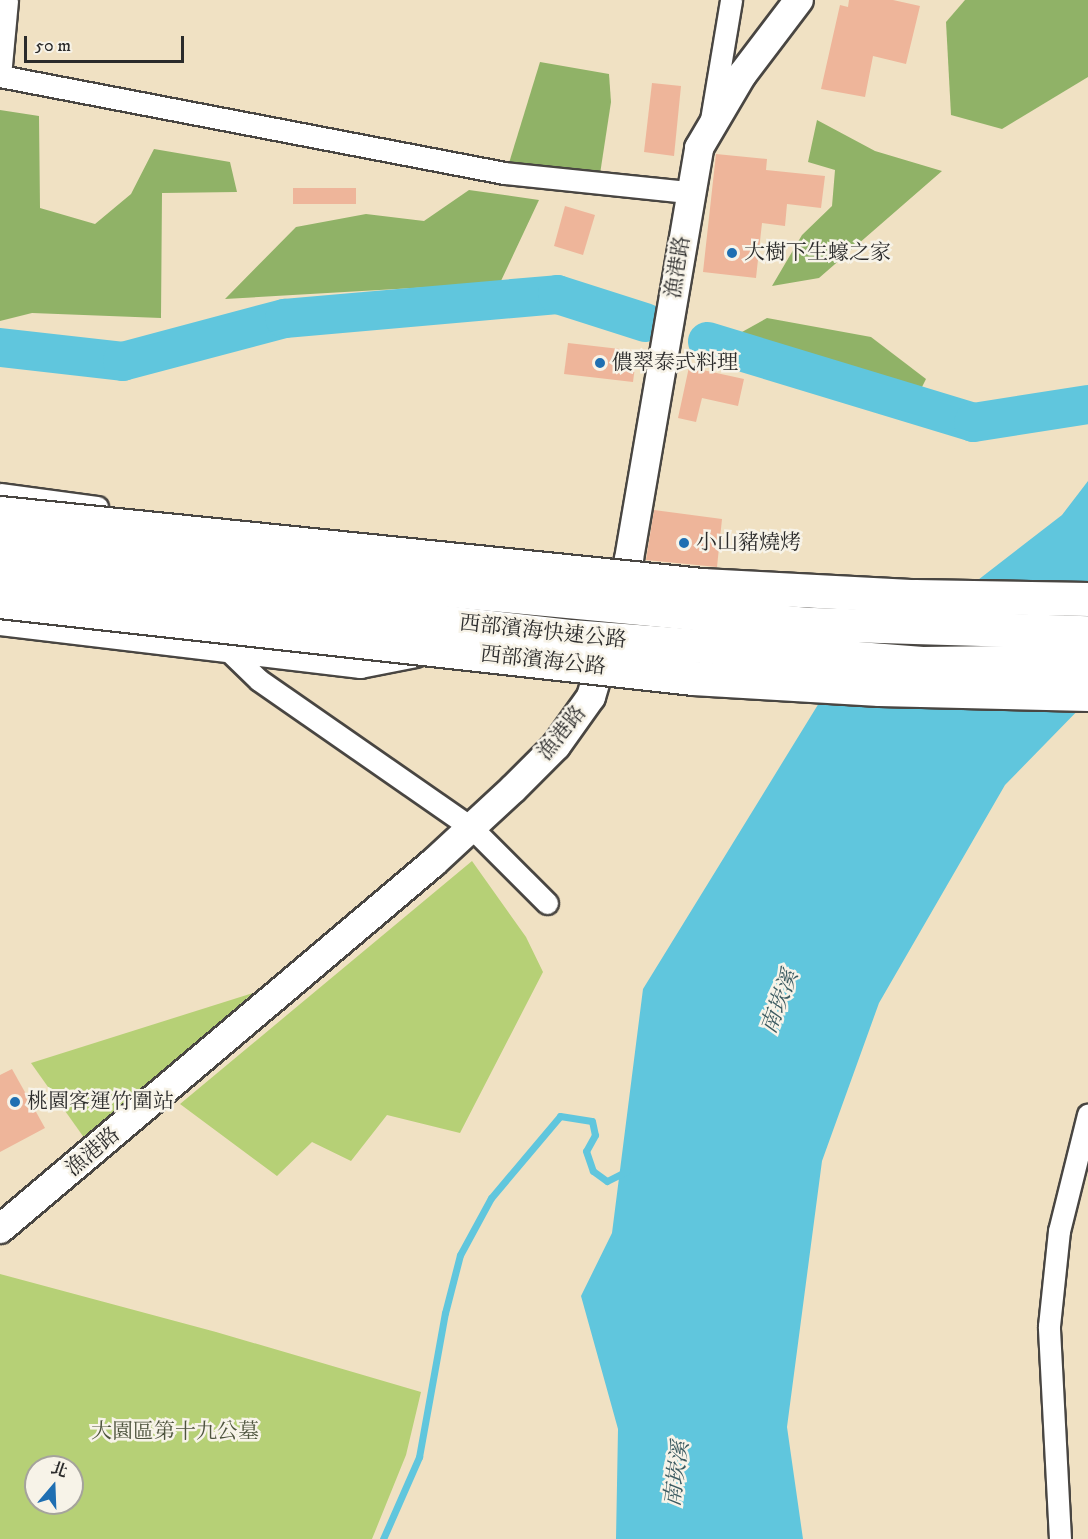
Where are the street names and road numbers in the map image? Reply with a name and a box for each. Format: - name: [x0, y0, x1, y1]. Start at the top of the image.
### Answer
- street label: 漁港路: [661, 234, 695, 300]
- street label: 西部濱海快速公路: [458, 611, 628, 653]
- street label: 西部濱海公路: [479, 642, 607, 680]
- street label: 漁港路: [532, 701, 592, 765]
- street label: 漁港路: [61, 1122, 125, 1182]

